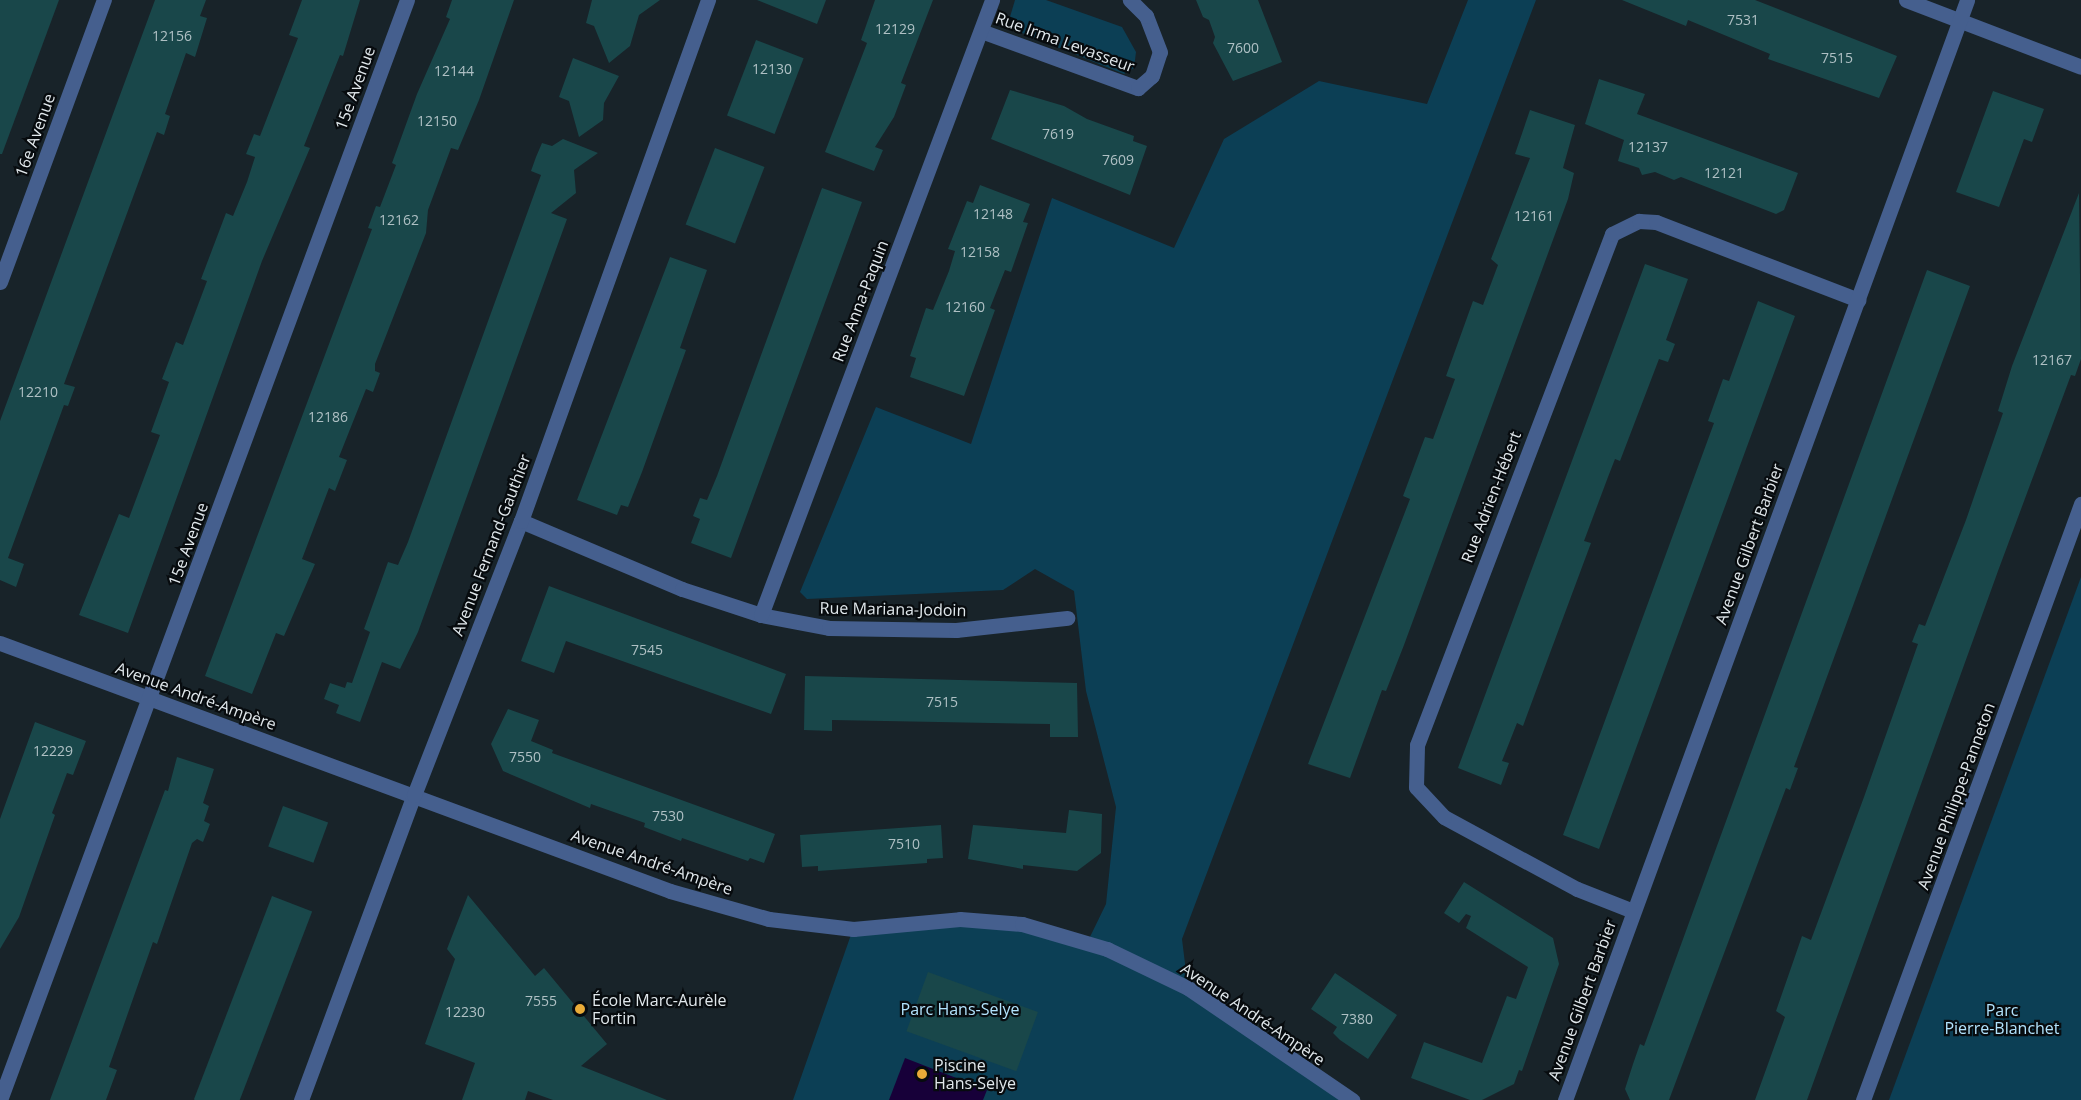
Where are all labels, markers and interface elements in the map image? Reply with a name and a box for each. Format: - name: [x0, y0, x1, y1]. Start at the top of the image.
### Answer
- street label: Rue Irma Levasseur: [993, 8, 1137, 76]
- house number: 7531: [1727, 12, 1759, 28]
- house number: 12129: [875, 21, 915, 37]
- house number: 12156: [152, 28, 192, 44]
- house number: 7600: [1227, 40, 1259, 56]
- street label: 15e Avenue: [331, 44, 379, 132]
- house number: 7515: [1821, 50, 1853, 66]
- house number: 12130: [752, 61, 792, 77]
- house number: 12144: [434, 63, 474, 79]
- street label: 16e Avenue: [11, 91, 59, 179]
- house number: 12150: [417, 113, 457, 129]
- house number: 7619: [1042, 126, 1074, 142]
- house number: 12137: [1628, 139, 1668, 155]
- house number: 7609: [1102, 152, 1134, 168]
- house number: 12121: [1704, 165, 1744, 181]
- house number: 12148: [973, 206, 1013, 222]
- house number: 12161: [1514, 208, 1554, 224]
- house number: 12162: [379, 212, 419, 228]
- street label: Rue Anna-Paquin: [828, 238, 892, 364]
- house number: 12158: [960, 244, 1000, 260]
- house number: 12160: [945, 299, 985, 315]
- house number: 12167: [2032, 352, 2072, 368]
- house number: 12210: [18, 384, 58, 400]
- house number: 12186: [308, 409, 348, 425]
- street label: Rue Adrien-Hébert: [1457, 429, 1525, 565]
- street label: Avenue Fernand-Gauthier: [448, 452, 534, 638]
- street label: Avenue Gilbert Barbier: [1711, 461, 1787, 627]
- street label: 15e Avenue: [164, 500, 212, 588]
- street label: Rue Mariana-Jodoin: [820, 598, 966, 620]
- house number: 7545: [631, 642, 663, 658]
- street label: Avenue André-Ampère: [113, 658, 279, 734]
- house number: 7515: [926, 694, 958, 710]
- street label: Avenue Philippe-Panneton: [1913, 700, 1999, 892]
- house number: 12229: [33, 743, 73, 759]
- house number: 7550: [509, 749, 541, 765]
- house number: 7530: [652, 808, 684, 824]
- street label: Avenue André-Ampère: [569, 825, 735, 899]
- house number: 7510: [888, 836, 920, 852]
- street label: Avenue Gilbert Barbier: [1544, 917, 1620, 1083]
- street label: Avenue André-Ampère: [1177, 959, 1329, 1069]
- place label: École Marc-Aurèle Fortin: [592, 990, 726, 1028]
- house number: 7555: [525, 993, 557, 1009]
- park label: Parc Hans-Selye: [901, 999, 1019, 1019]
- park label: Parc Pierre-Blanchet: [1944, 1000, 2060, 1038]
- marker: École Marc-Aurèle Fortin: [573, 1002, 587, 1016]
- house number: 12230: [445, 1004, 485, 1020]
- house number: 7380: [1341, 1011, 1373, 1027]
- place label: Piscine Hans-Selye: [934, 1055, 1016, 1093]
- marker: Piscine Hans-Selye: [915, 1067, 929, 1081]

